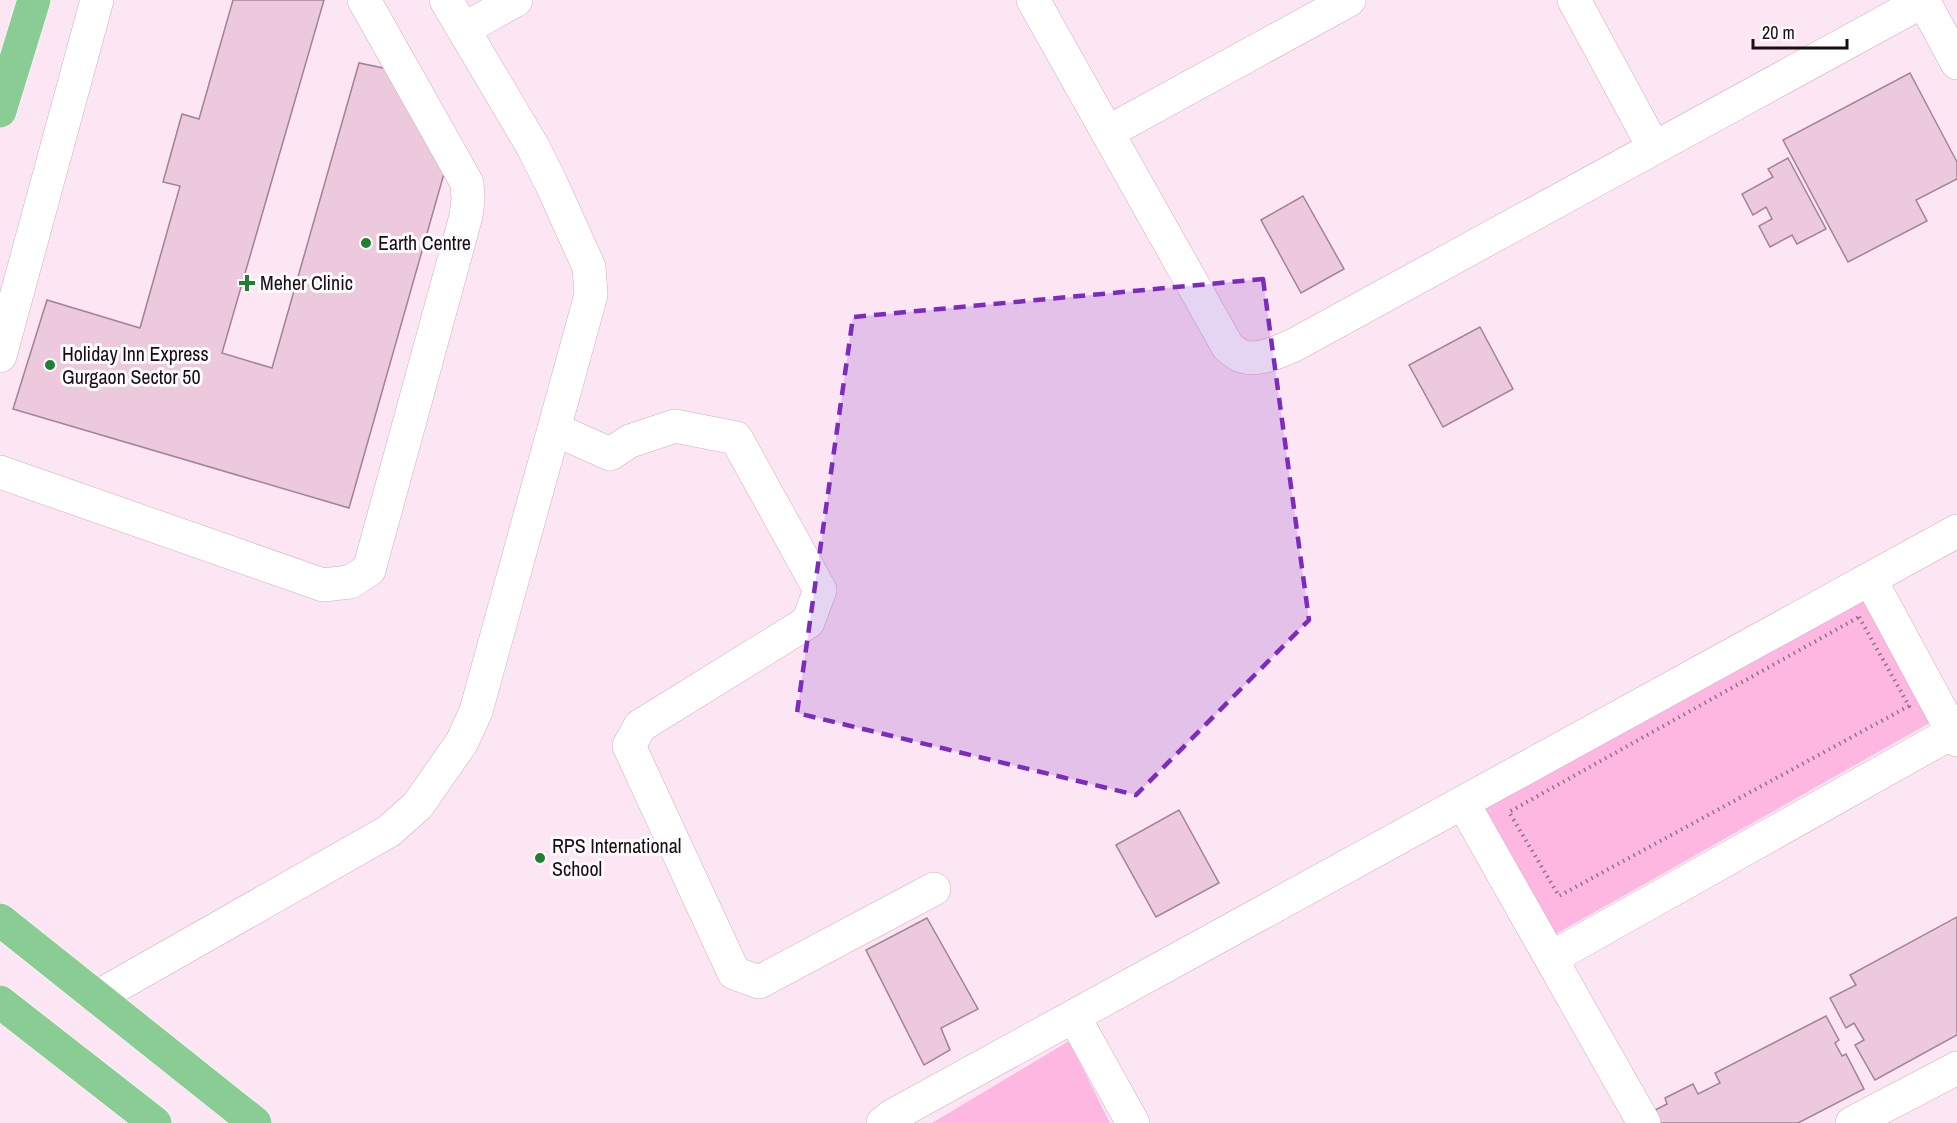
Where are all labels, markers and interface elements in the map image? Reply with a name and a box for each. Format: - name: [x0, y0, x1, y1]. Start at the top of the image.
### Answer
- scale bar: [1753, 12, 1848, 50]
- text: 20 m: [1762, 20, 1795, 45]
- place label: Earth Centre: [378, 229, 471, 256]
- marker: Earth Centre: [359, 236, 373, 250]
- place label: Meher Clinic: [260, 269, 353, 296]
- marker: Meher Clinic: [238, 274, 256, 292]
- place label: Holiday Inn Express Gurgaon Sector 50: [62, 340, 209, 390]
- marker: Holiday Inn Express Gurgaon Sector 50: [43, 358, 57, 372]
- place label: RPS International School: [552, 832, 681, 882]
- marker: RPS International School: [533, 851, 547, 865]

